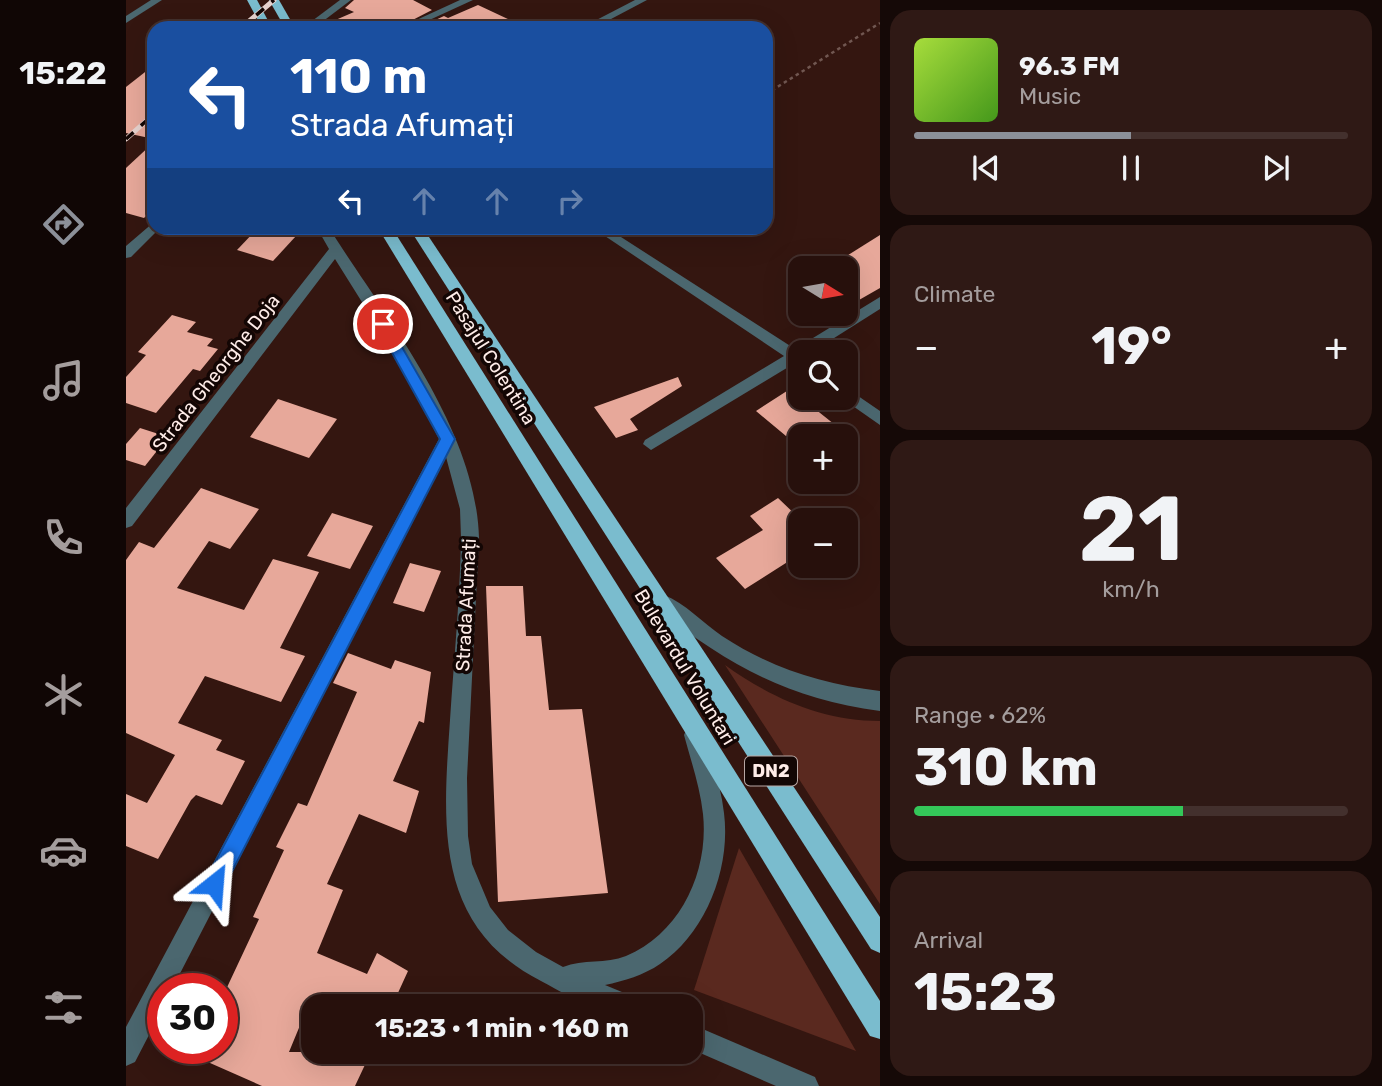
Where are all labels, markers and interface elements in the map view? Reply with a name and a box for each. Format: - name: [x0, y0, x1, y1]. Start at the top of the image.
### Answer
- text: 110 m: [290, 47, 427, 105]
- icon: left: [175, 49, 266, 140]
- text: 96.3 FM: [1019, 51, 1120, 82]
- text: 15:22: [19, 54, 107, 92]
- text: Music: [1019, 82, 1081, 110]
- text: Strada Afumați: [290, 106, 514, 144]
- icon: previous: [967, 149, 1005, 187]
- icon: pause: [1112, 149, 1150, 187]
- icon: next: [1257, 149, 1295, 187]
- icon: left: [332, 182, 370, 220]
- icon: ahead: [405, 182, 443, 220]
- icon: ahead: [478, 182, 516, 220]
- icon: right: [551, 182, 589, 220]
- icon: directions: [39, 200, 88, 249]
- north arrow: [788, 256, 858, 326]
- map controls: [788, 256, 858, 578]
- text: Climate: [914, 280, 995, 308]
- street label: Pasajul Colentina: [441, 287, 541, 429]
- street label: Strada Gheorghe Doja: [147, 290, 285, 456]
- pin: [353, 294, 413, 354]
- icon: arrive: [364, 305, 402, 343]
- text: 19°: [1091, 315, 1172, 377]
- text: −: [914, 324, 939, 370]
- text: +: [1324, 324, 1348, 370]
- button: search: [788, 340, 858, 410]
- icon: music: [39, 356, 88, 405]
- button: +: [788, 424, 858, 494]
- text: 21: [1079, 475, 1183, 583]
- button: −: [788, 508, 858, 578]
- icon: phone: [39, 513, 88, 562]
- street label: Strada Afumați: [451, 538, 481, 672]
- text: km/h: [1102, 575, 1160, 603]
- street label: Bulevardul Voluntari: [629, 585, 741, 749]
- icon: climate: [39, 670, 88, 719]
- text: Range · 62%: [914, 701, 1046, 729]
- text: 310 km: [914, 736, 1098, 798]
- road number: DN2: [745, 756, 797, 786]
- icon: car: [39, 826, 88, 875]
- position arrow: [177, 847, 251, 921]
- text: Arrival: [914, 926, 983, 954]
- text: 15:23: [914, 961, 1057, 1023]
- speed limit sign: 30: [147, 973, 238, 1064]
- icon: filters: [39, 983, 88, 1032]
- text: 15:23 · 1 min · 160 m: [375, 1013, 629, 1044]

